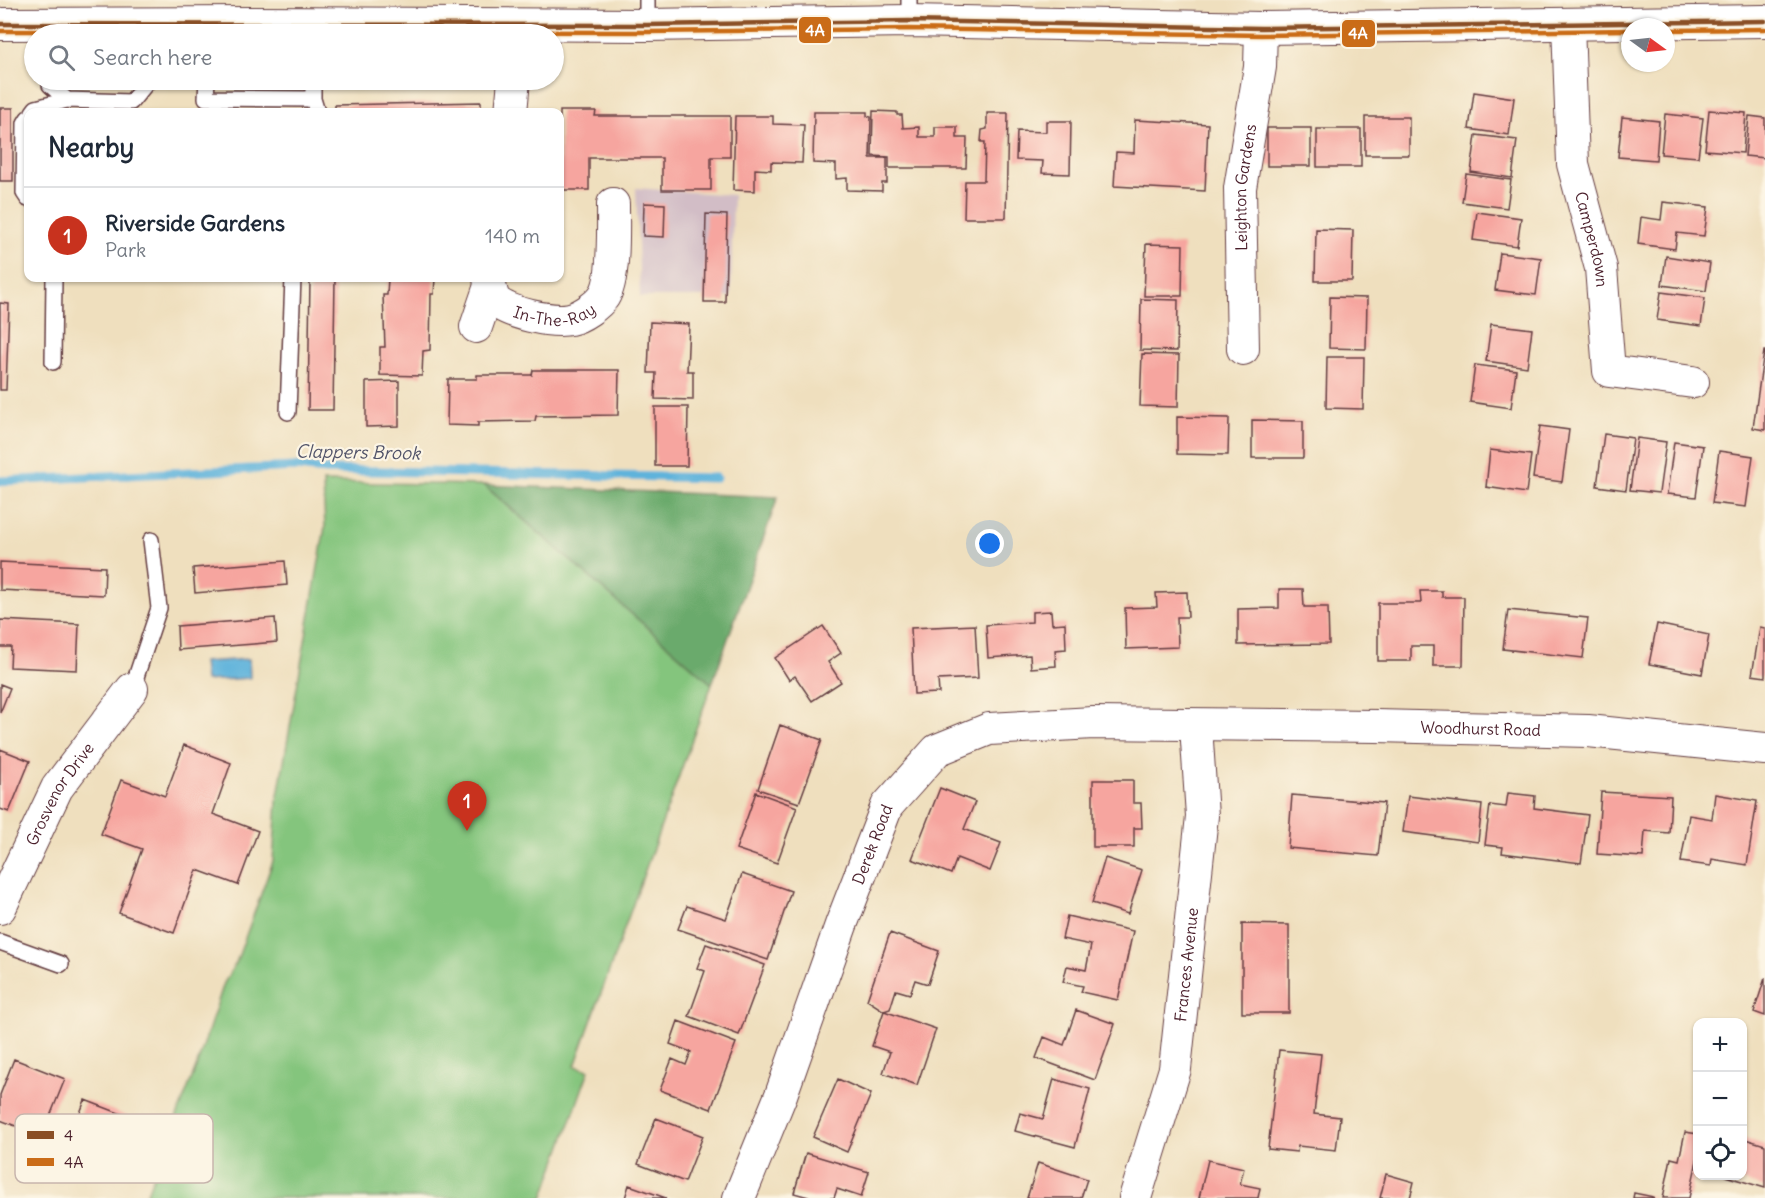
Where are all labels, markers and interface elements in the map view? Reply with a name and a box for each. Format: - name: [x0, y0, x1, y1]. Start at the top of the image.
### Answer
- line badge: 4A: [798, 16, 832, 44]
- north arrow: [1621, 18, 1675, 72]
- line badge: 4A: [1341, 19, 1376, 48]
- text: 4A: [805, 20, 825, 40]
- text: 4A: [1348, 23, 1368, 43]
- search box: [24, 24, 564, 90]
- icon: search: [45, 41, 78, 74]
- text: Search here: [93, 43, 212, 71]
- street label: Leighton Gardens: [1230, 123, 1260, 251]
- text: Nearby: [48, 131, 134, 164]
- street label: Camperdown: [1571, 189, 1612, 288]
- text: Riverside Gardens: [105, 209, 285, 237]
- text: 1: [64, 223, 71, 248]
- text: 140 m: [485, 223, 540, 248]
- text: Park: [105, 237, 146, 262]
- street label: In-The-Ray: [511, 299, 599, 330]
- water label: Clappers Brook: [296, 439, 422, 465]
- your location: [975, 529, 1004, 558]
- street label: Woodhurst Road: [1420, 717, 1541, 740]
- street label: Grosvenor Drive: [21, 738, 98, 849]
- pin: 1: [448, 782, 486, 831]
- street label: Derek Road: [848, 801, 897, 887]
- street label: Frances Avenue: [1170, 907, 1202, 1023]
- map controls: [1693, 1018, 1747, 1180]
- button: +: [1693, 1018, 1747, 1072]
- button: −: [1693, 1072, 1747, 1126]
- legend: [15, 1114, 213, 1183]
- text: 4: [64, 1125, 73, 1145]
- button: locate: [1693, 1126, 1747, 1180]
- text: 4A: [64, 1152, 84, 1172]

